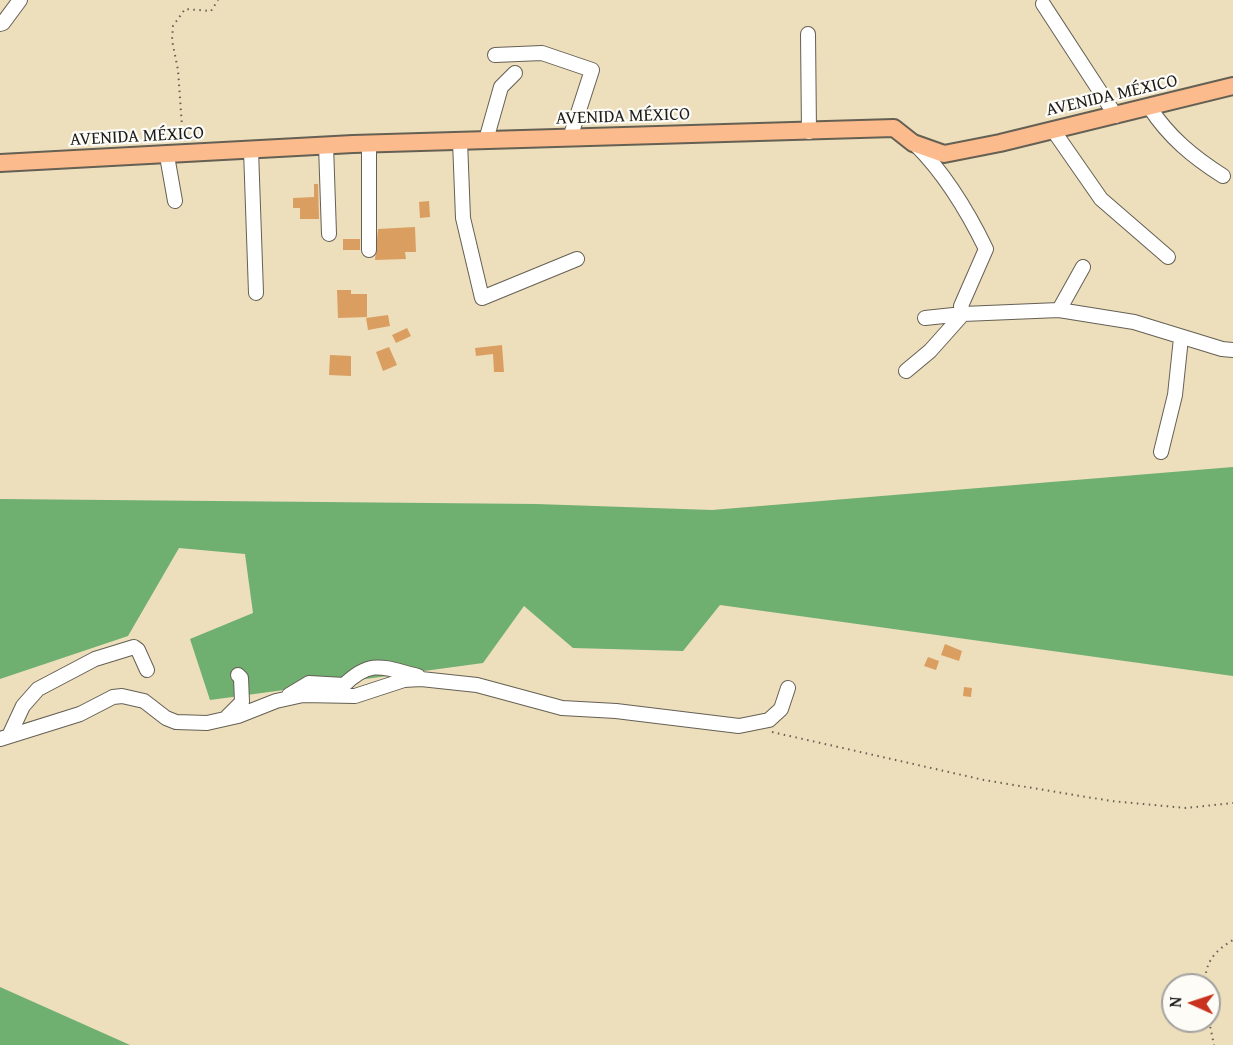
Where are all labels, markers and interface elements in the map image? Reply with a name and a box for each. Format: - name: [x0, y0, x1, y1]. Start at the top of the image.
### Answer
- street label: AVENIDA MÉXICO: [1044, 70, 1180, 122]
- street label: AVENIDA MÉXICO: [556, 104, 690, 130]
- street label: AVENIDA MÉXICO: [69, 123, 205, 151]
- north arrow: [1161, 973, 1221, 1033]
- text: N: [1163, 996, 1187, 1008]

